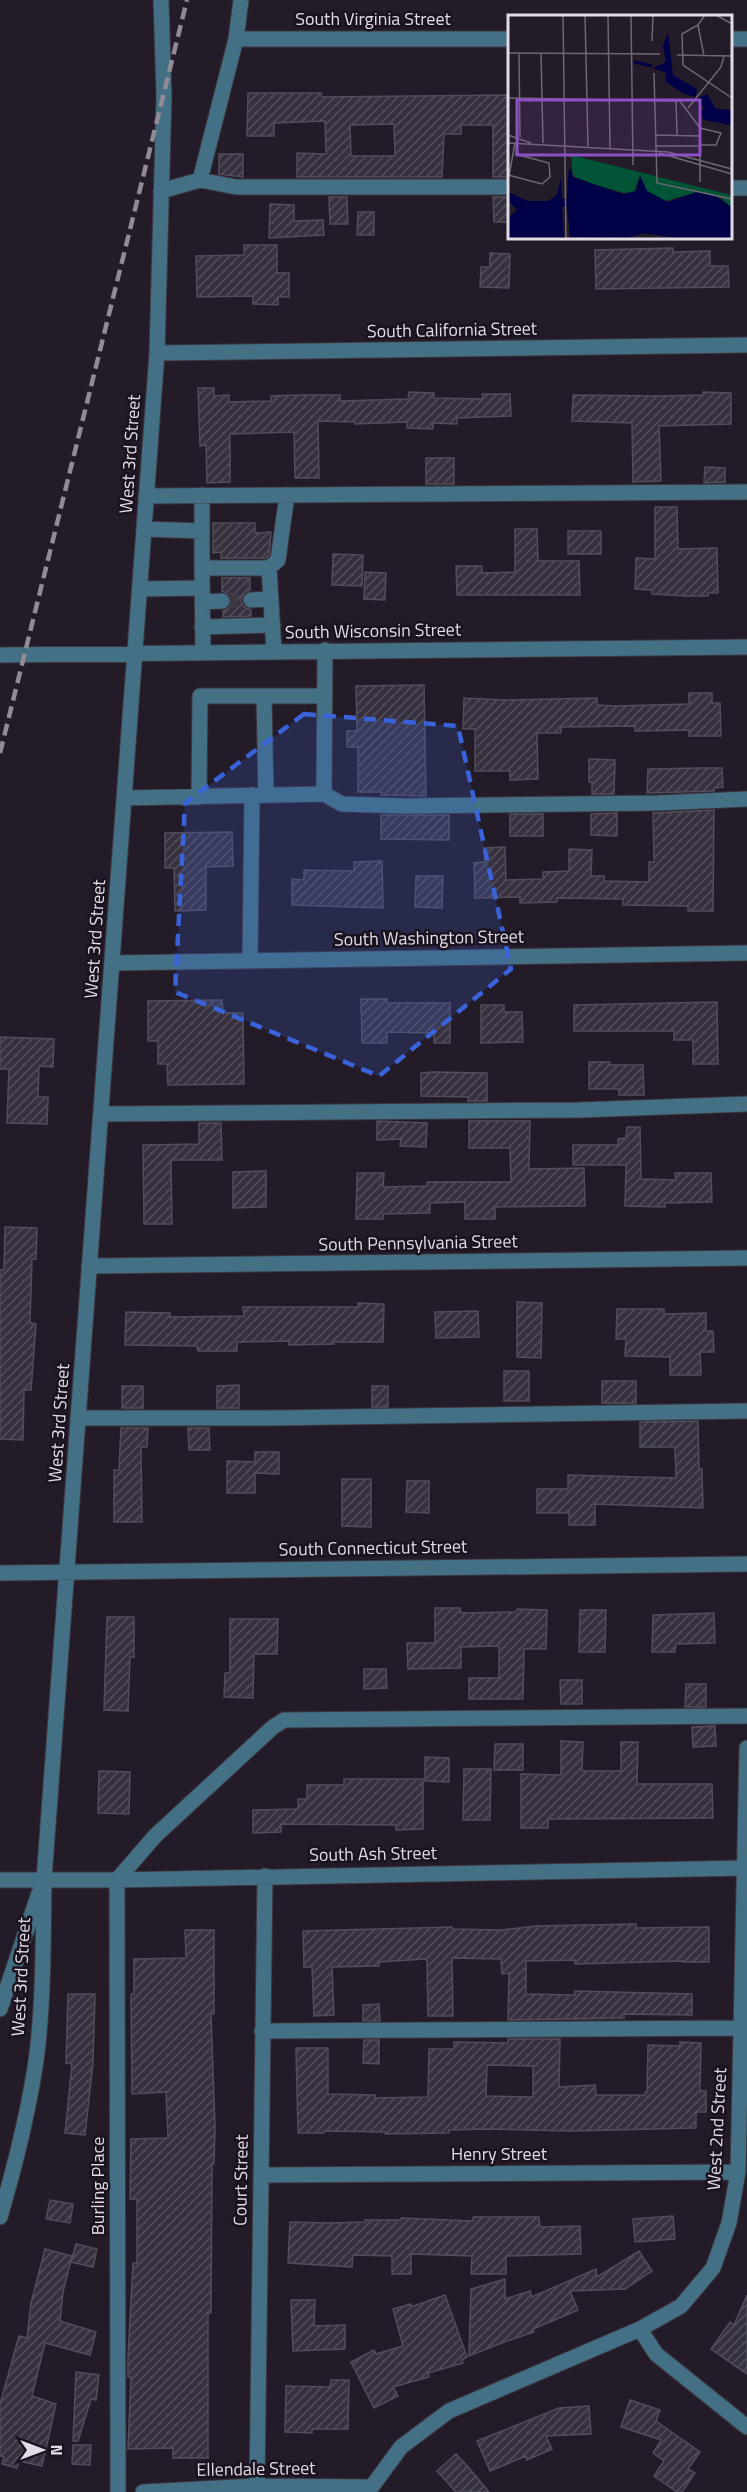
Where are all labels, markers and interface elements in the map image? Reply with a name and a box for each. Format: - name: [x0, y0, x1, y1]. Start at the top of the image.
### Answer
- street label: South Virginia Street: [295, 5, 451, 32]
- inset map: [508, 15, 732, 238]
- street label: South California Street: [367, 315, 538, 344]
- street label: West 3rd Street: [112, 393, 147, 514]
- street label: South Wisconsin Street: [285, 615, 462, 646]
- street label: West 3rd Street: [77, 878, 112, 999]
- street label: South Washington Street: [334, 922, 525, 953]
- street label: South Pennsylvania Street: [318, 1227, 519, 1258]
- street label: West 3rd Street: [41, 1362, 76, 1483]
- street label: South Connecticut Street: [279, 1532, 468, 1563]
- street label: South Ash Street: [309, 1839, 438, 1868]
- street label: West 3rd Street: [4, 1916, 37, 2037]
- street label: West 2nd Street: [700, 2066, 733, 2191]
- street label: Court Street: [226, 2133, 255, 2226]
- street label: Burling Place: [84, 2137, 111, 2235]
- street label: Henry Street: [451, 2140, 548, 2167]
- north arrow: [12, 2420, 72, 2480]
- text: N: [45, 2444, 69, 2456]
- street label: Ellendale Street: [196, 2454, 316, 2483]

